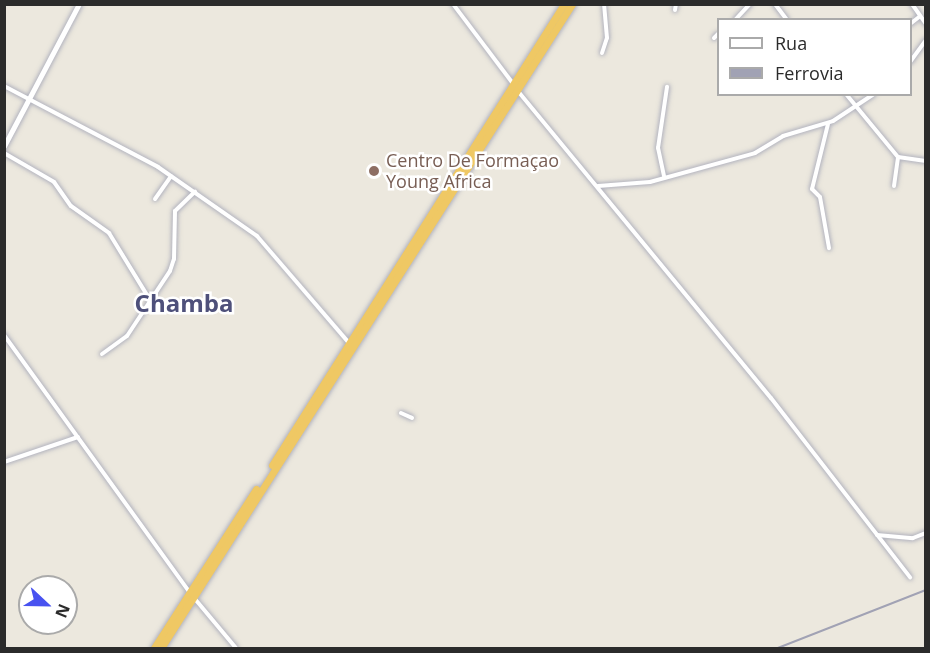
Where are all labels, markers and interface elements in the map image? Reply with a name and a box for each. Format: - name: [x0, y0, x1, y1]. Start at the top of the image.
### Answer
- legend: [717, 18, 912, 96]
- text: Rua: [775, 31, 807, 55]
- text: Ferrovia: [775, 61, 843, 85]
- place label: Centro De Formaçao Young Africa: [386, 150, 559, 192]
- marker: Centro De Formaçao Young Africa: [367, 164, 381, 178]
- district label: Chamba: [135, 289, 233, 317]
- north arrow: [18, 575, 78, 635]
- text: N: [50, 601, 75, 621]

